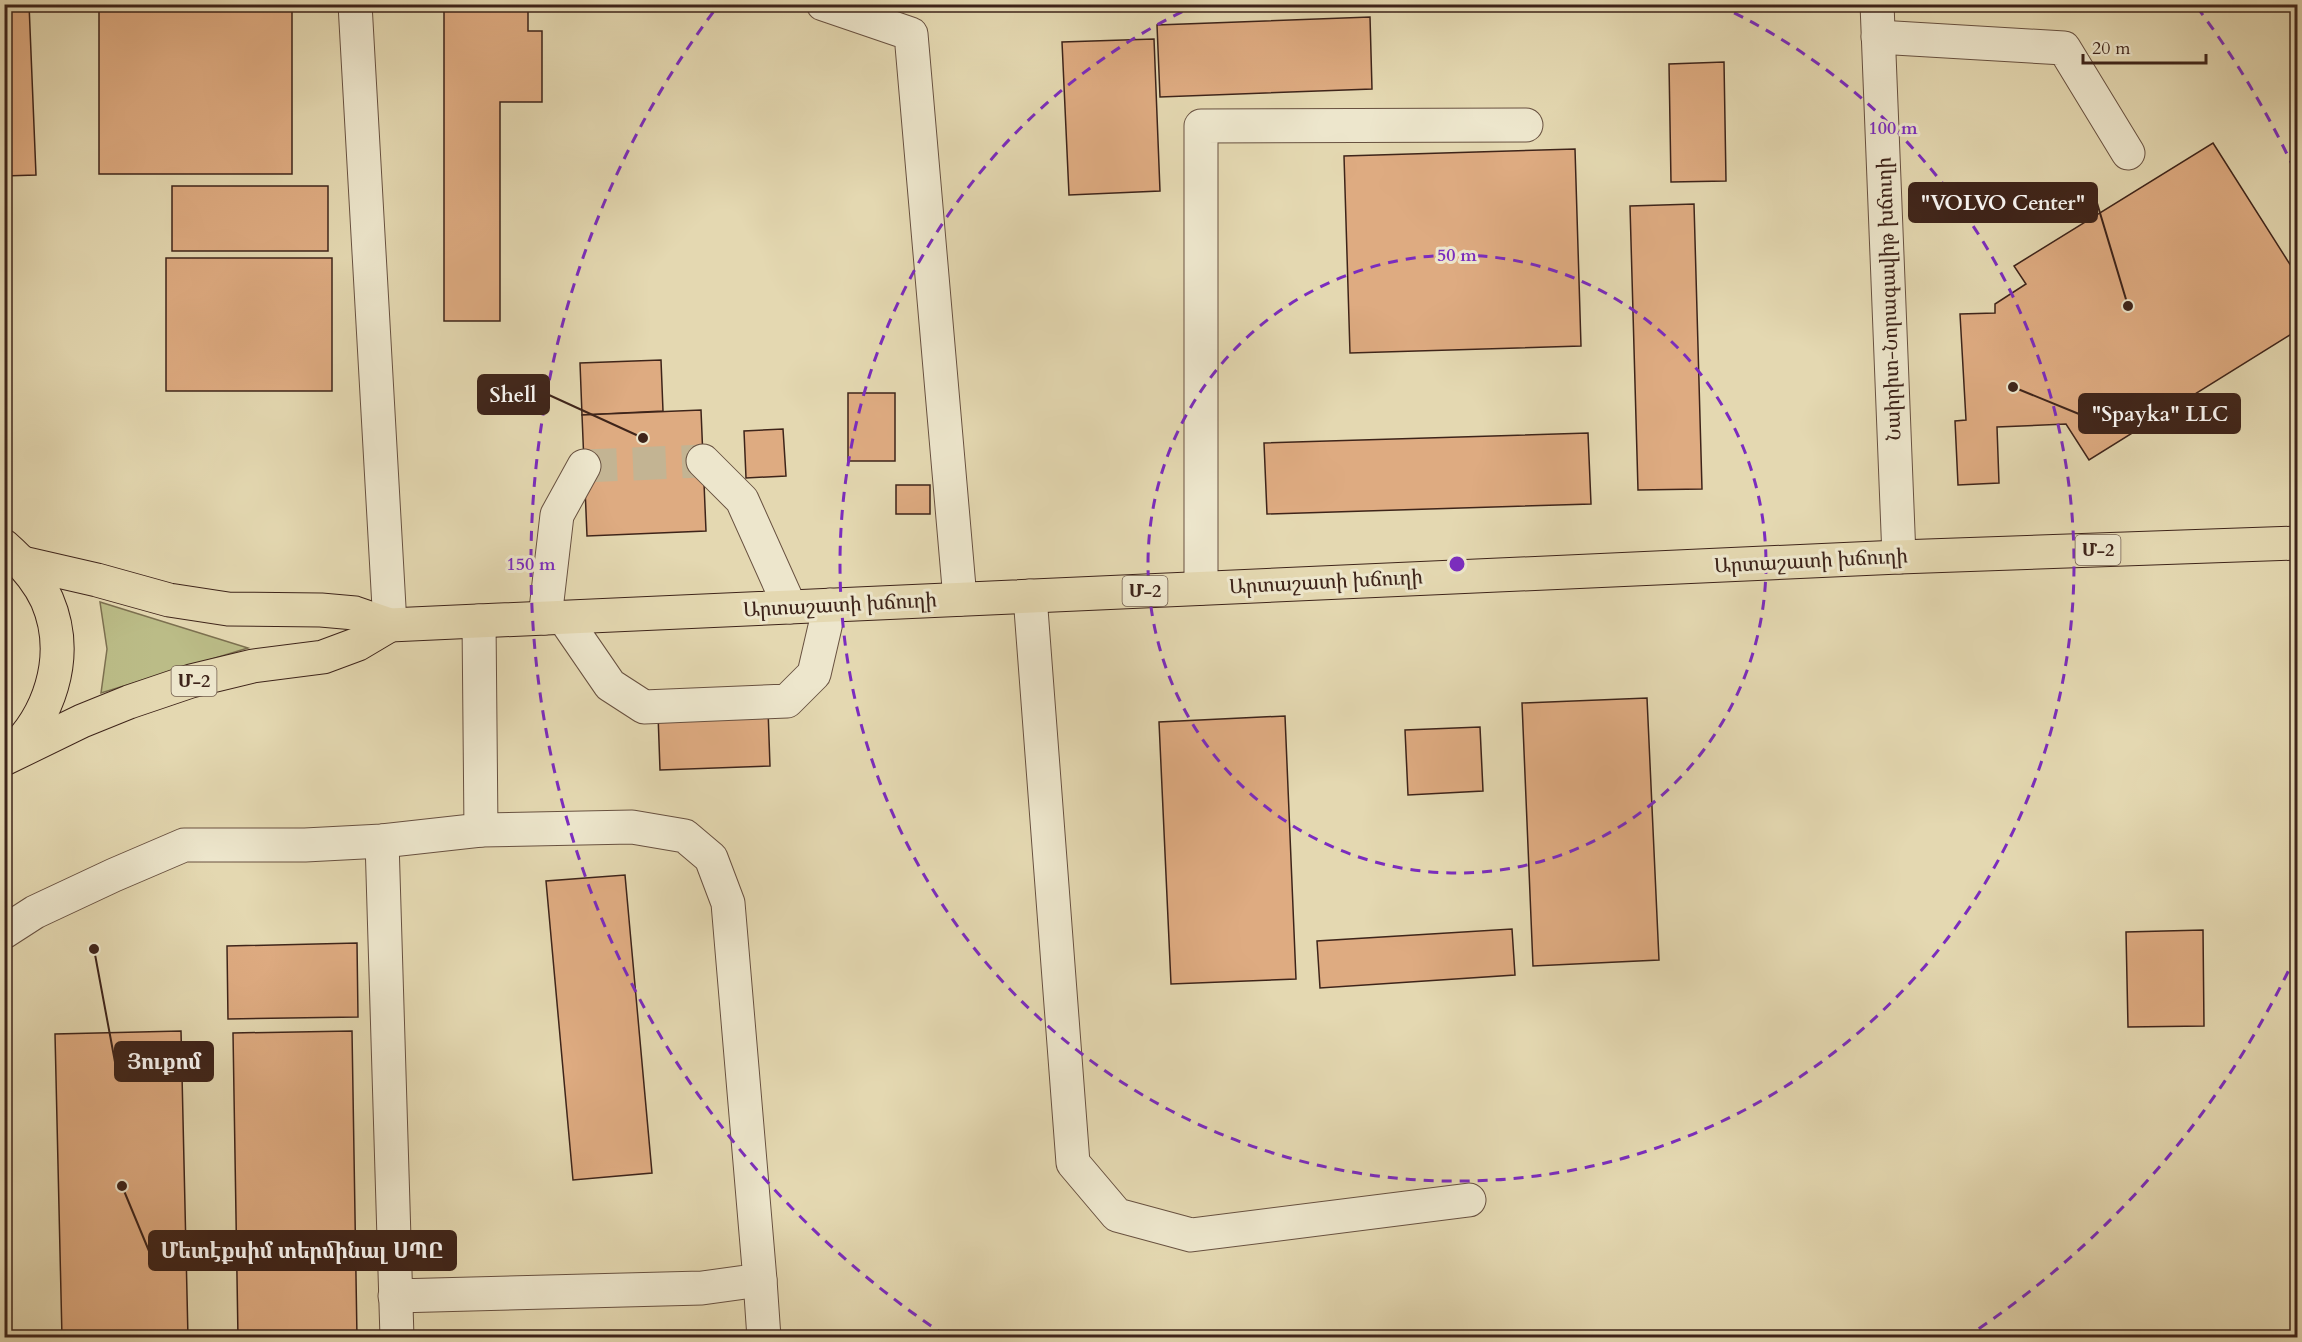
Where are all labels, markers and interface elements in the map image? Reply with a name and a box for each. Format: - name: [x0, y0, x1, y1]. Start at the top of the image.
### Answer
- scale bar: [2083, 27, 2206, 65]
- text: 20 m: [2092, 36, 2131, 61]
- text: 100 m: [1868, 116, 1918, 141]
- street label: Նաիրիտ-Նորագավիթ խճուղի: [1871, 157, 1907, 441]
- callout: "VOLVO Center": [1909, 183, 2097, 222]
- text: "VOLVO Center": [1921, 189, 2085, 218]
- text: 50 m: [1437, 243, 1477, 268]
- callout: Shell: [478, 375, 549, 414]
- text: Shell: [490, 381, 536, 410]
- callout: "Spayka" LLC: [2079, 394, 2240, 433]
- text: "Spayka" LLC: [2092, 400, 2228, 429]
- road number: Մ-2: [2076, 535, 2120, 565]
- street label: Արտաշատի խճուղի: [1713, 542, 1909, 580]
- text: 150 m: [506, 552, 556, 577]
- centre of rings: [1447, 554, 1467, 574]
- street label: Արտաշատի խճուղի: [1228, 563, 1424, 601]
- road number: Մ-2: [1122, 576, 1168, 606]
- street label: Արտաշատի խճուղի: [742, 586, 938, 624]
- road number: Մ-2: [172, 666, 216, 696]
- callout: Յուքոմ: [115, 1042, 213, 1081]
- text: Յուքոմ: [127, 1048, 202, 1077]
- callout: Մետէքսիմ տերմինալ ՍՊԸ: [149, 1231, 456, 1270]
- text: Մետէքսիմ տերմինալ ՍՊԸ: [161, 1237, 443, 1266]

